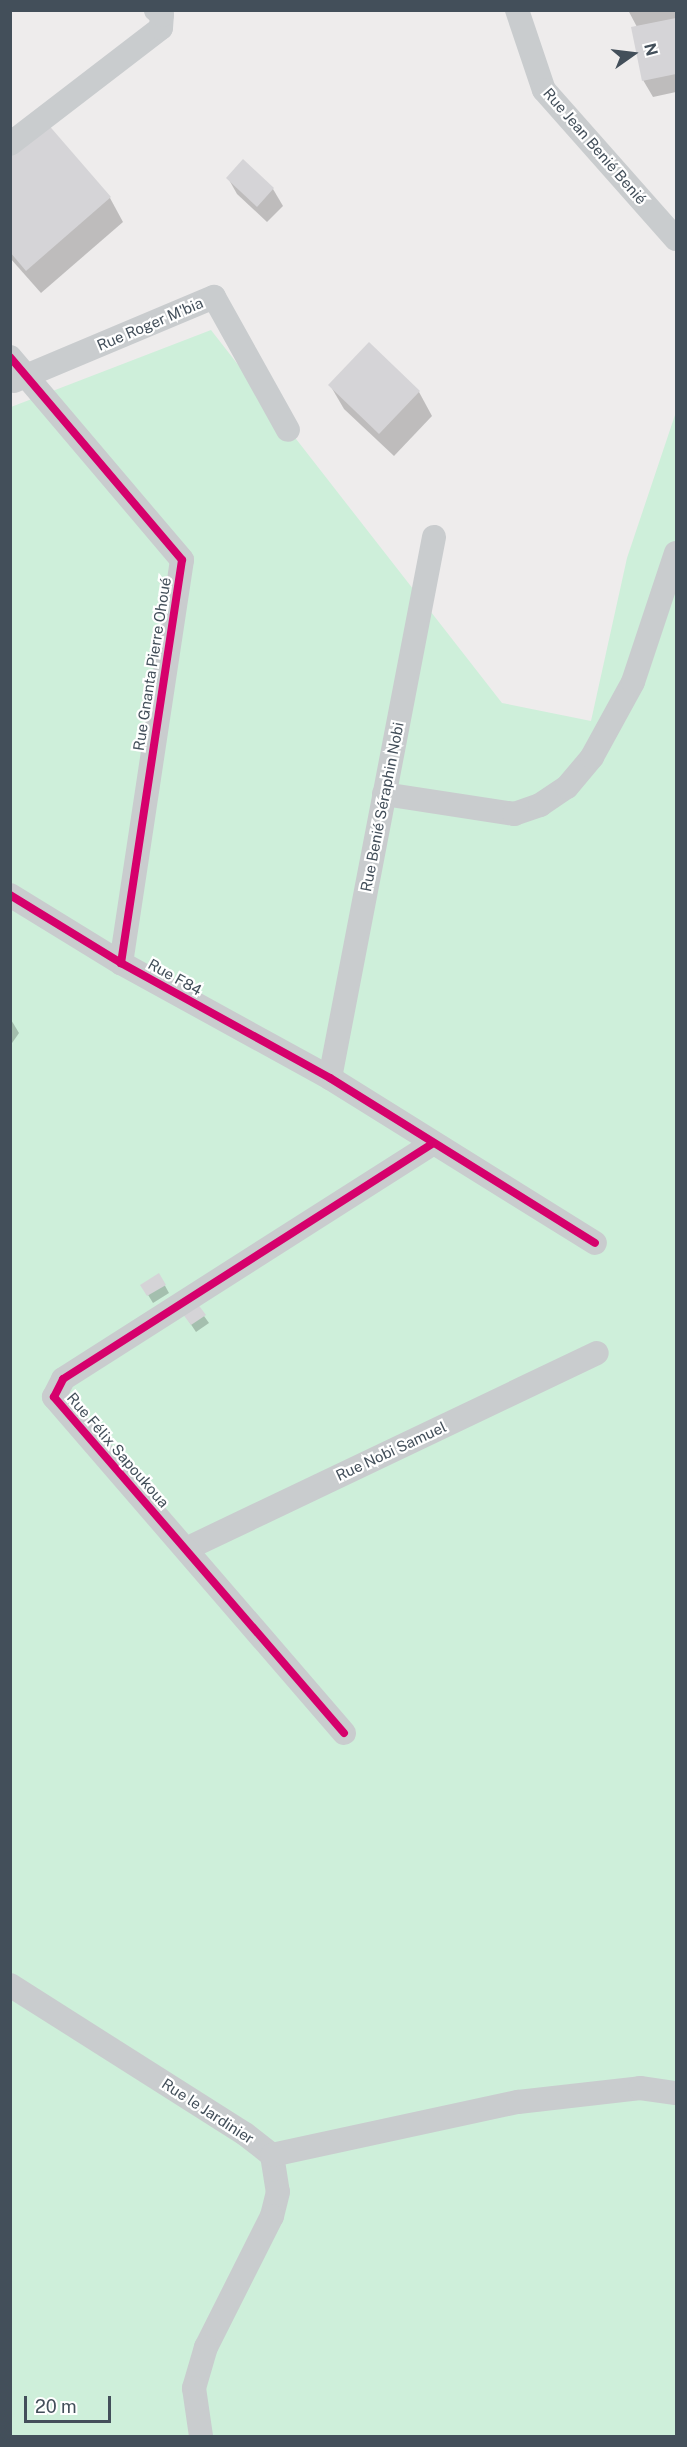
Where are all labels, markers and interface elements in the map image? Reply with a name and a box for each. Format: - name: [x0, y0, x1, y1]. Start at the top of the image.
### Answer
- north arrow: [603, 24, 663, 84]
- text: N: [640, 41, 662, 58]
- street label: Rue Jean Benié Benié: [540, 84, 650, 208]
- street label: Rue Roger M'bia: [94, 294, 206, 354]
- street label: Rue Gnanta Pierre Ohoué: [129, 576, 175, 752]
- street label: Rue Benié Séraphin Nobi: [357, 721, 407, 893]
- street label: Rue F84: [145, 955, 205, 999]
- street label: Rue Félix Sapoukoua: [63, 1389, 173, 1511]
- street label: Rue Nobi Samuel: [333, 1418, 449, 1484]
- street label: Rue le Jardinier: [158, 2074, 258, 2148]
- scale bar: [27, 2384, 114, 2422]
- text: 20 m: [35, 2396, 77, 2417]

